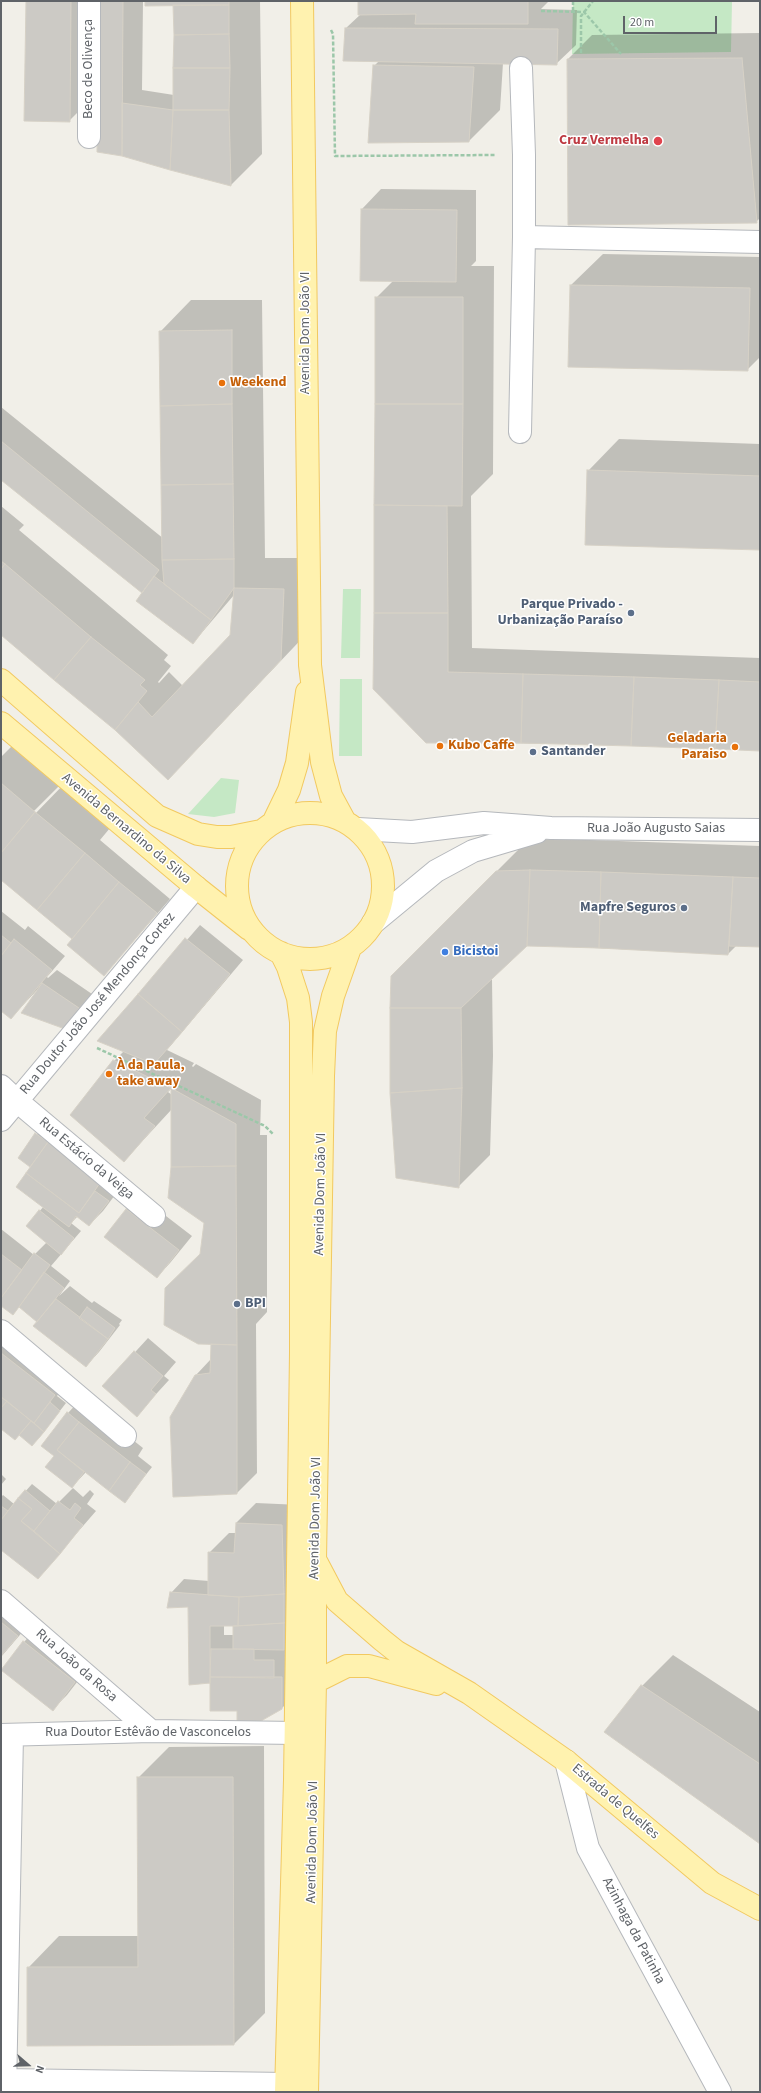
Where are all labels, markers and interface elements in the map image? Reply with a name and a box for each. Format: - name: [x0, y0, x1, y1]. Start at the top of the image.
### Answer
- scale bar: [625, 8, 719, 34]
- text: 20 m: [630, 14, 654, 31]
- street label: Beco de Olivença: [81, 19, 97, 119]
- place label: Cruz Vermelha: [559, 133, 649, 149]
- marker: Cruz Vermelha: [652, 135, 664, 147]
- street label: Avenida Dom João VI: [298, 272, 314, 394]
- place label: Weekend: [230, 375, 286, 391]
- marker: Weekend: [217, 378, 227, 388]
- place label: Parque Privado - Urbanização Paraíso: [497, 597, 623, 630]
- marker: Parque Privado - Urbanização Paraíso: [626, 608, 636, 618]
- place label: Geladaria Paraiso: [667, 731, 727, 764]
- place label: Kubo Caffe: [448, 738, 515, 754]
- marker: Kubo Caffe: [435, 741, 445, 751]
- marker: Geladaria Paraiso: [730, 742, 740, 752]
- place label: Santander: [541, 744, 605, 760]
- marker: Santander: [528, 747, 538, 757]
- street label: Avenida Bernardino da Silva: [58, 770, 194, 888]
- street label: Rua João Augusto Saias: [587, 821, 725, 837]
- place label: Mapfre Seguros: [580, 900, 676, 916]
- marker: Mapfre Seguros: [679, 903, 689, 913]
- street label: Rua Doutor João José Mendonça Cortez: [17, 910, 179, 1098]
- place label: Bicistoi: [453, 944, 498, 960]
- marker: Bicistoi: [440, 947, 450, 957]
- place label: À da Paula, take away: [117, 1058, 185, 1090]
- marker: À da Paula, take away: [104, 1069, 114, 1079]
- street label: Rua Estácio da Veiga: [35, 1114, 137, 1204]
- street label: Avenida Dom João VI: [312, 1133, 330, 1255]
- place label: BPI: [245, 1296, 266, 1312]
- marker: BPI: [232, 1299, 242, 1309]
- street label: Avenida Dom João VI: [307, 1457, 325, 1579]
- street label: Rua João da Rosa: [32, 1626, 120, 1706]
- street label: Rua Doutor Estêvão de Vasconcelos: [45, 1725, 251, 1741]
- street label: Estrada de Quelfes: [568, 1761, 662, 1843]
- street label: Avenida Dom João VI: [304, 1781, 322, 1903]
- street label: Azinhaga da Patinha: [598, 1875, 668, 1987]
- north arrow: [8, 2045, 48, 2085]
- text: N: [31, 2063, 48, 2075]

